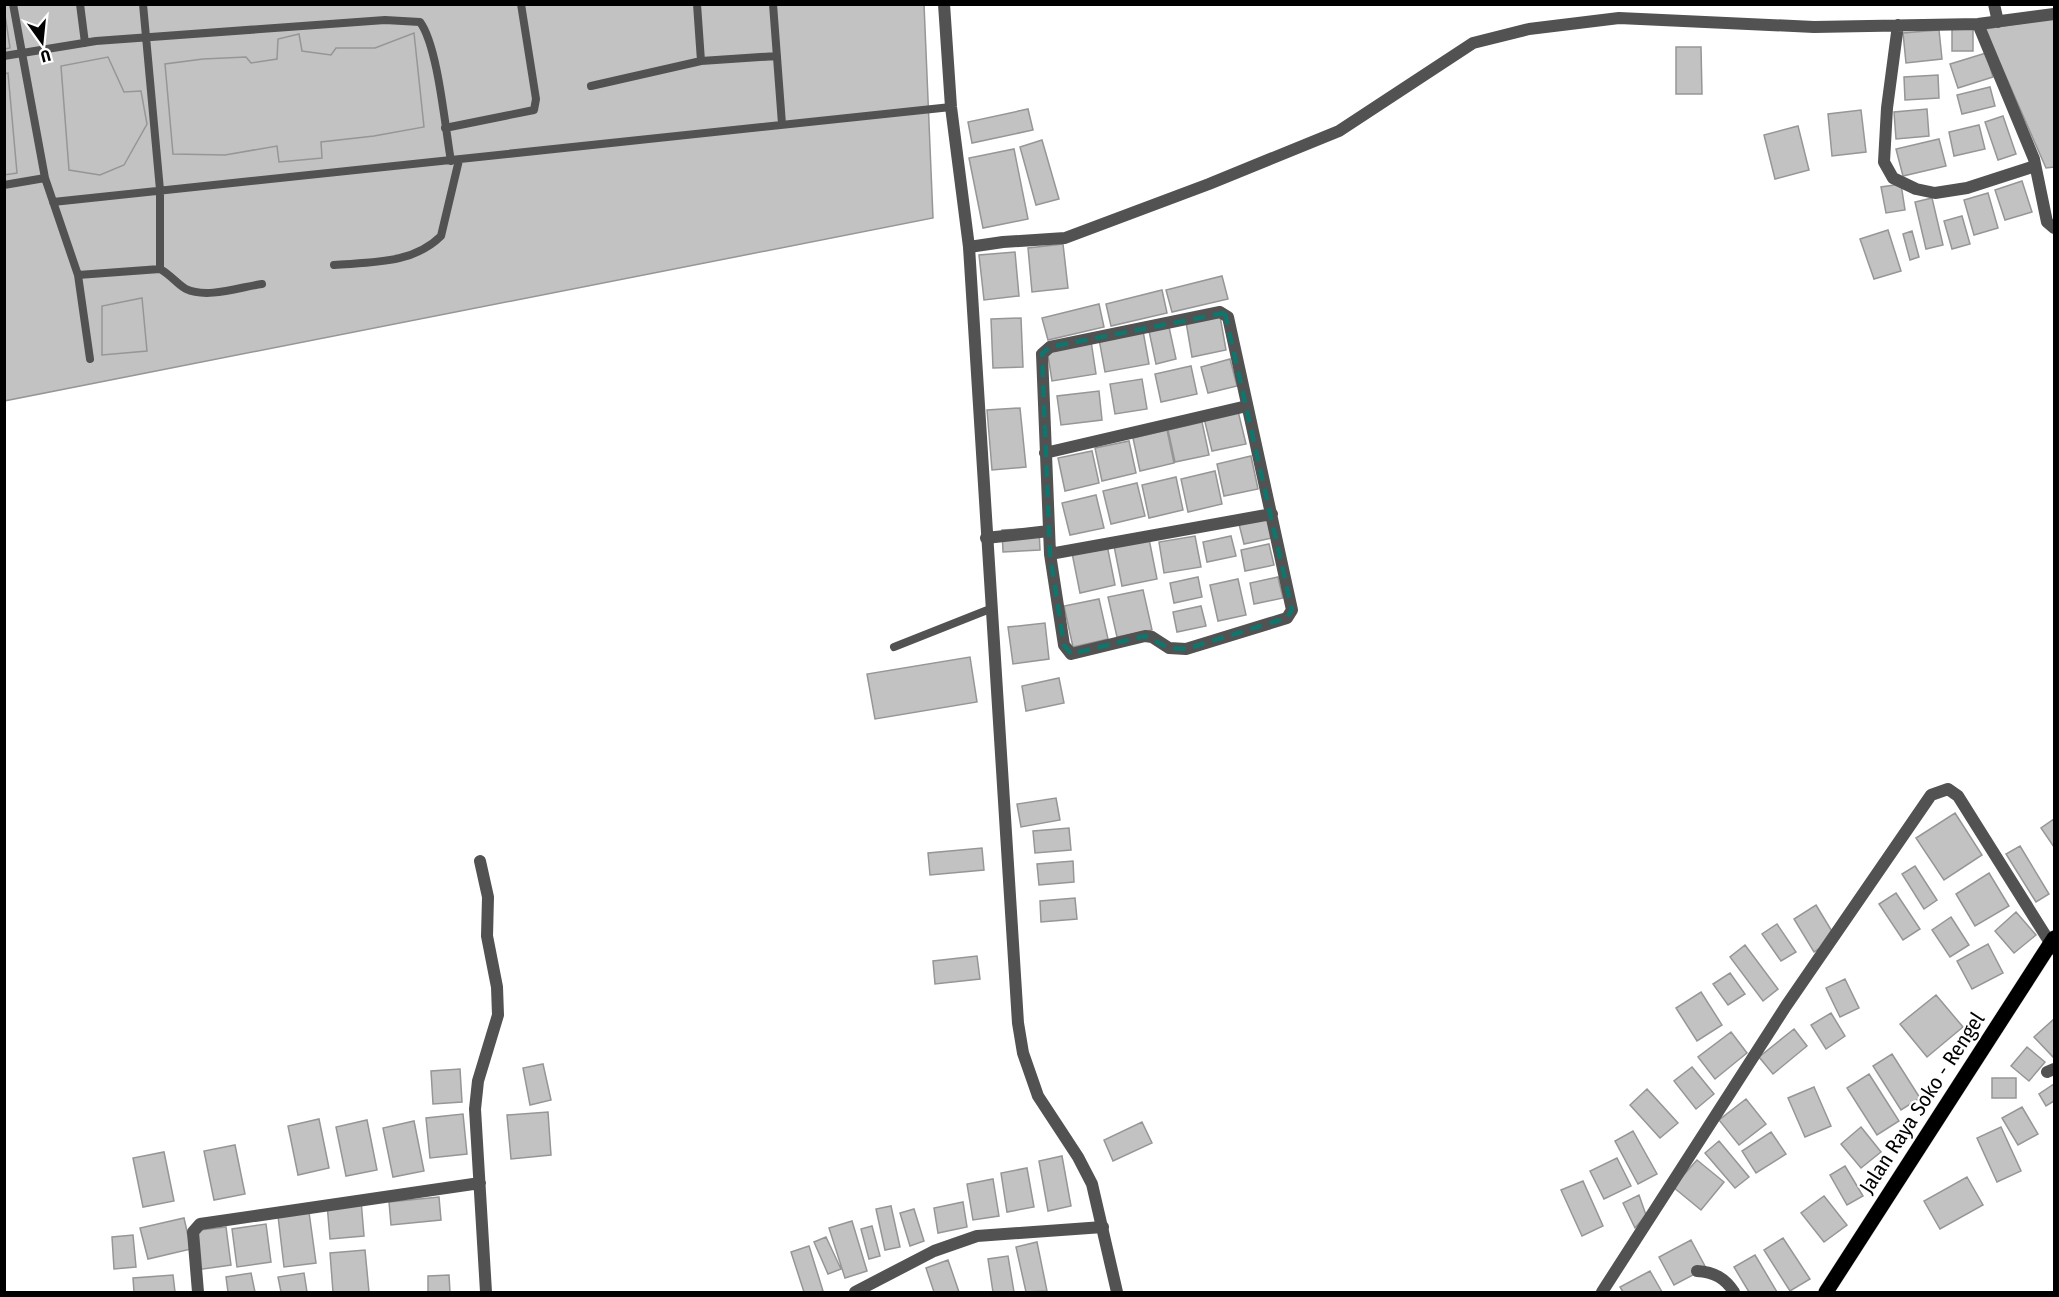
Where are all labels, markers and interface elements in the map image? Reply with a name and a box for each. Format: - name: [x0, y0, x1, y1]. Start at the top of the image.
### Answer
- north arrow: [12, 12, 72, 72]
- text: U: [39, 46, 53, 66]
- street label: Jalan Raya Soko - Rengel: [1854, 1007, 1991, 1198]

